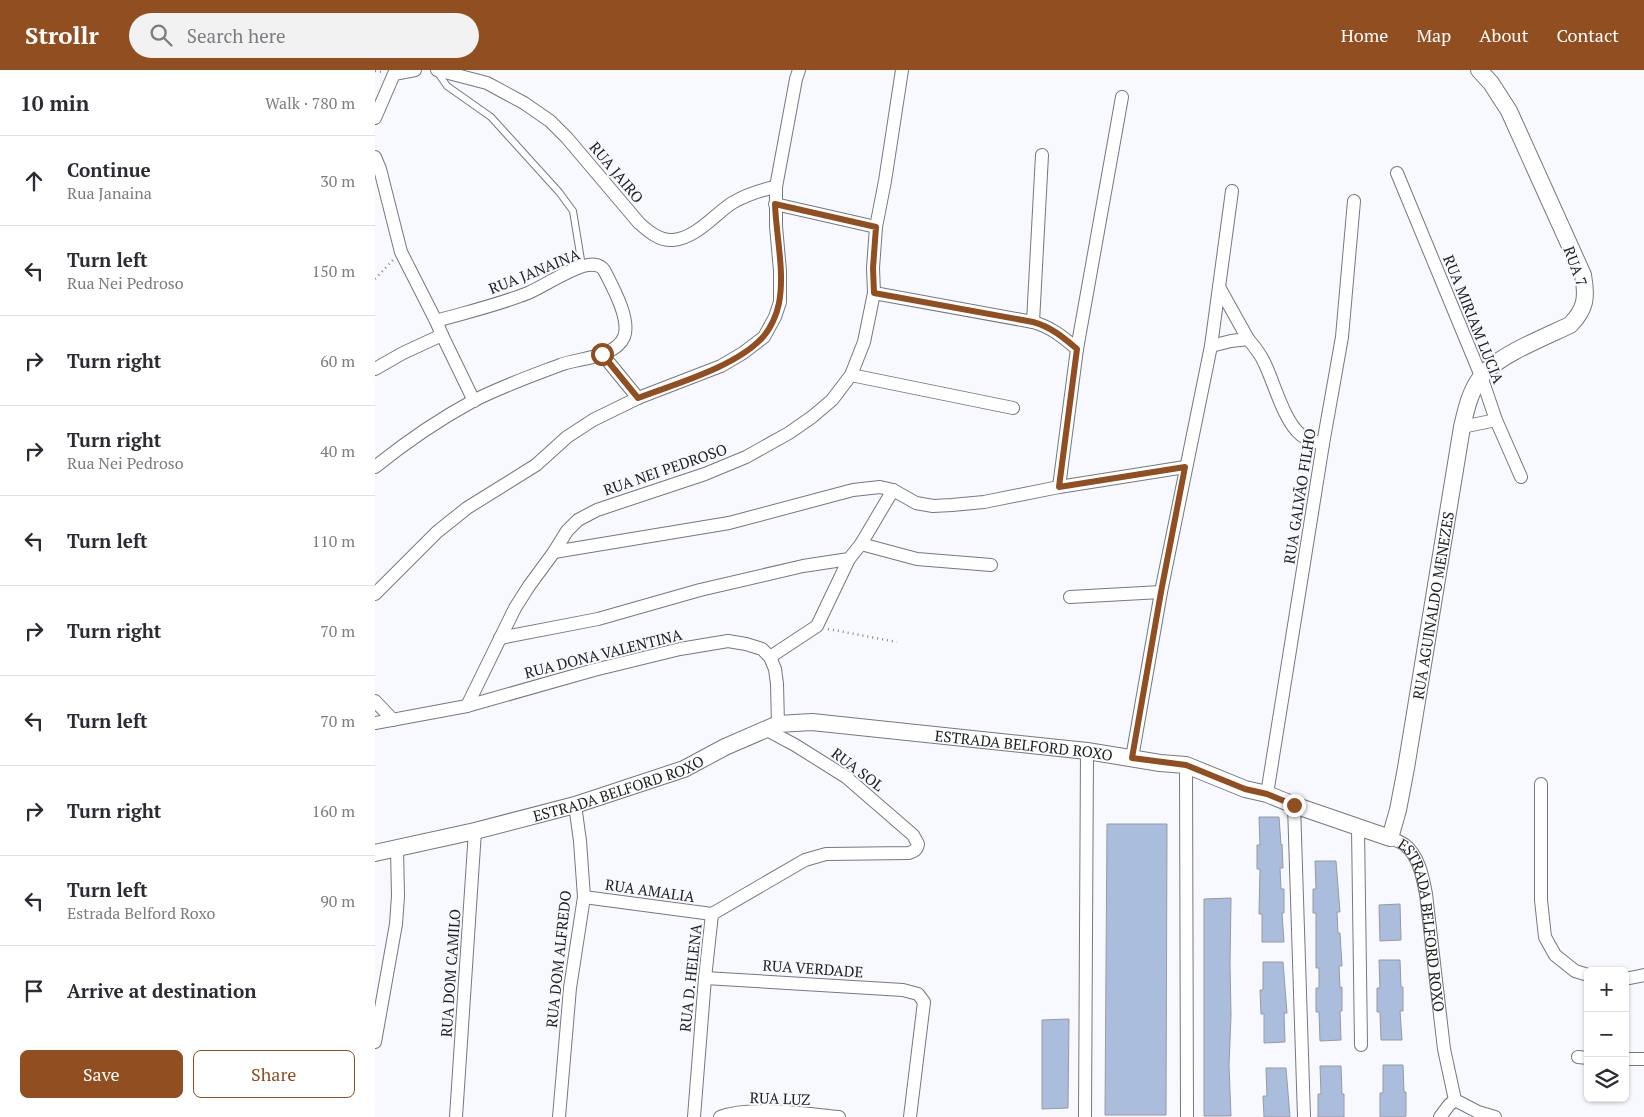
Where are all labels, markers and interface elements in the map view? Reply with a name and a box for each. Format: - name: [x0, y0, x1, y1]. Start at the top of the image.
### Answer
- search box: [129, 13, 479, 58]
- text: Strollr: [25, 19, 99, 51]
- icon: search: [147, 21, 175, 49]
- text: Search here: [187, 23, 286, 48]
- text: Home: [1341, 23, 1388, 47]
- text: Map: [1416, 23, 1451, 47]
- text: About: [1479, 23, 1528, 47]
- text: Contact: [1556, 23, 1619, 47]
- text: 10 min: [20, 89, 89, 117]
- text: Walk · 780 m: [265, 92, 355, 114]
- street label: RUA JAIRO: [586, 137, 648, 207]
- text: Continue: [67, 157, 151, 182]
- icon: ahead: [20, 167, 48, 195]
- text: 30 m: [320, 170, 355, 192]
- text: Rua Janaina: [67, 182, 152, 204]
- street label: RUA JANAINA: [486, 243, 583, 298]
- street label: RUA 7: [1560, 243, 1592, 289]
- text: Turn left: [67, 247, 148, 272]
- street label: RUA MIRIAM LUCIA: [1439, 252, 1509, 387]
- icon: left: [20, 257, 48, 285]
- text: 150 m: [312, 260, 355, 282]
- text: Rua Nei Pedroso: [67, 272, 184, 294]
- route start: [591, 343, 614, 366]
- icon: right: [20, 347, 48, 375]
- text: Turn right: [67, 348, 161, 373]
- text: 60 m: [320, 350, 355, 372]
- text: Turn right: [67, 427, 161, 452]
- street label: RUA GALVÃO FILHO: [1278, 427, 1320, 565]
- icon: right: [20, 437, 48, 465]
- street label: RUA NEI PEDROSO: [601, 438, 729, 500]
- text: 40 m: [320, 440, 355, 462]
- text: Rua Nei Pedroso: [67, 452, 184, 474]
- street label: RUA AGUINALDO MENEZES: [1407, 510, 1458, 701]
- icon: left: [20, 527, 48, 555]
- text: Turn left: [67, 528, 148, 553]
- text: 110 m: [312, 530, 355, 552]
- icon: right: [20, 617, 48, 645]
- text: Turn right: [67, 618, 161, 643]
- text: 70 m: [320, 620, 355, 642]
- street label: RUA DONA VALENTINA: [522, 624, 685, 682]
- icon: left: [20, 707, 48, 735]
- text: Turn left: [67, 708, 148, 733]
- text: 70 m: [320, 710, 355, 732]
- street label: ESTRADA BELFORD ROXO: [934, 725, 1114, 765]
- street label: RUA SOL: [828, 743, 888, 795]
- street label: ESTRADA BELFORD ROXO: [531, 750, 707, 826]
- route end: [1283, 794, 1306, 817]
- icon: right: [20, 797, 48, 825]
- text: Turn right: [67, 798, 161, 823]
- text: 160 m: [312, 800, 355, 822]
- street label: ESTRADA BELFORD ROXO: [1395, 833, 1450, 1013]
- street label: RUA AMALIA: [604, 874, 697, 906]
- text: Turn left: [67, 877, 148, 902]
- icon: left: [20, 887, 48, 915]
- street label: RUA DOM ALFREDO: [541, 889, 575, 1029]
- text: 90 m: [320, 890, 355, 912]
- text: Estrada Belford Roxo: [67, 902, 215, 924]
- street label: RUA DOM CAMILO: [436, 908, 464, 1038]
- street label: RUA D. HELENA: [674, 922, 706, 1033]
- street label: RUA VERDADE: [762, 955, 864, 981]
- map controls: [1584, 967, 1629, 1102]
- button: +: [1584, 967, 1629, 1012]
- icon: arrive: [20, 977, 48, 1005]
- text: Arrive at destination: [67, 978, 256, 1003]
- button: −: [1584, 1012, 1629, 1057]
- button: Save: [20, 1050, 183, 1098]
- button: Share: [193, 1050, 355, 1098]
- button: layers: [1584, 1057, 1629, 1102]
- street label: RUA LUZ: [749, 1087, 811, 1109]

